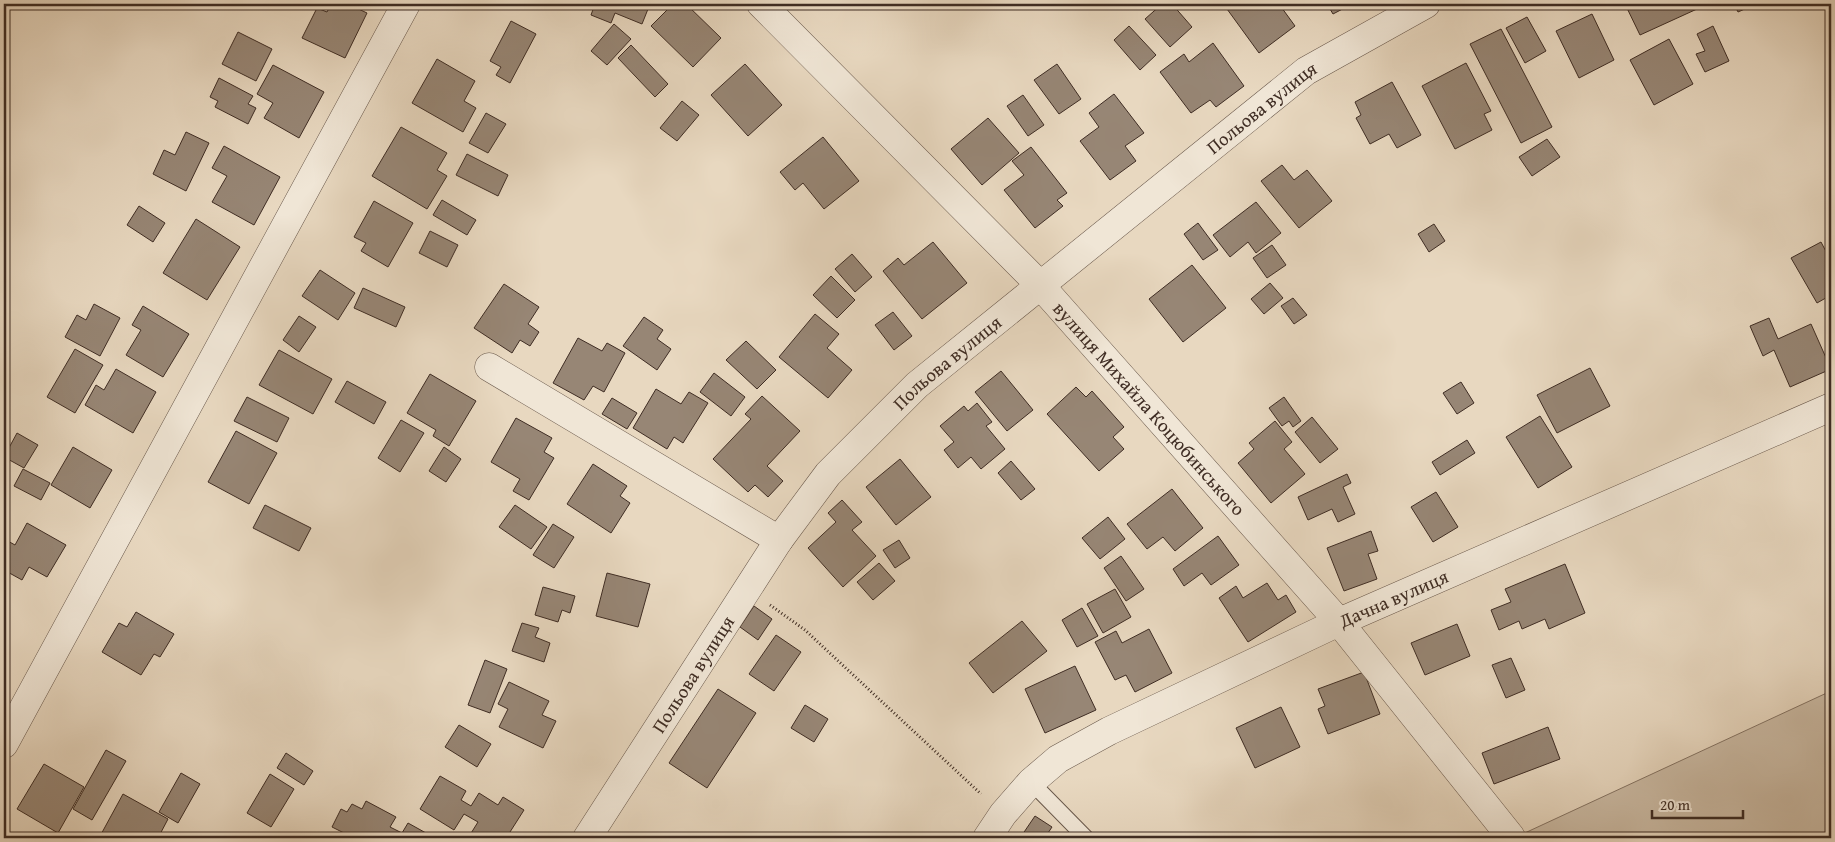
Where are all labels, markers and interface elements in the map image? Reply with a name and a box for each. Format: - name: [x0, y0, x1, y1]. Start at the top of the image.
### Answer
- street label: Польова вулиця: [1200, 54, 1322, 160]
- street label: вулиця Михайла Коцюбинського: [1047, 295, 1252, 522]
- street label: Польова вулиця: [886, 308, 1008, 416]
- street label: Дачна вулиця: [1333, 562, 1453, 635]
- street label: Польова вулиця: [644, 610, 741, 738]
- scale bar: [1652, 787, 1744, 819]
- text: 20 m: [1660, 794, 1691, 815]

